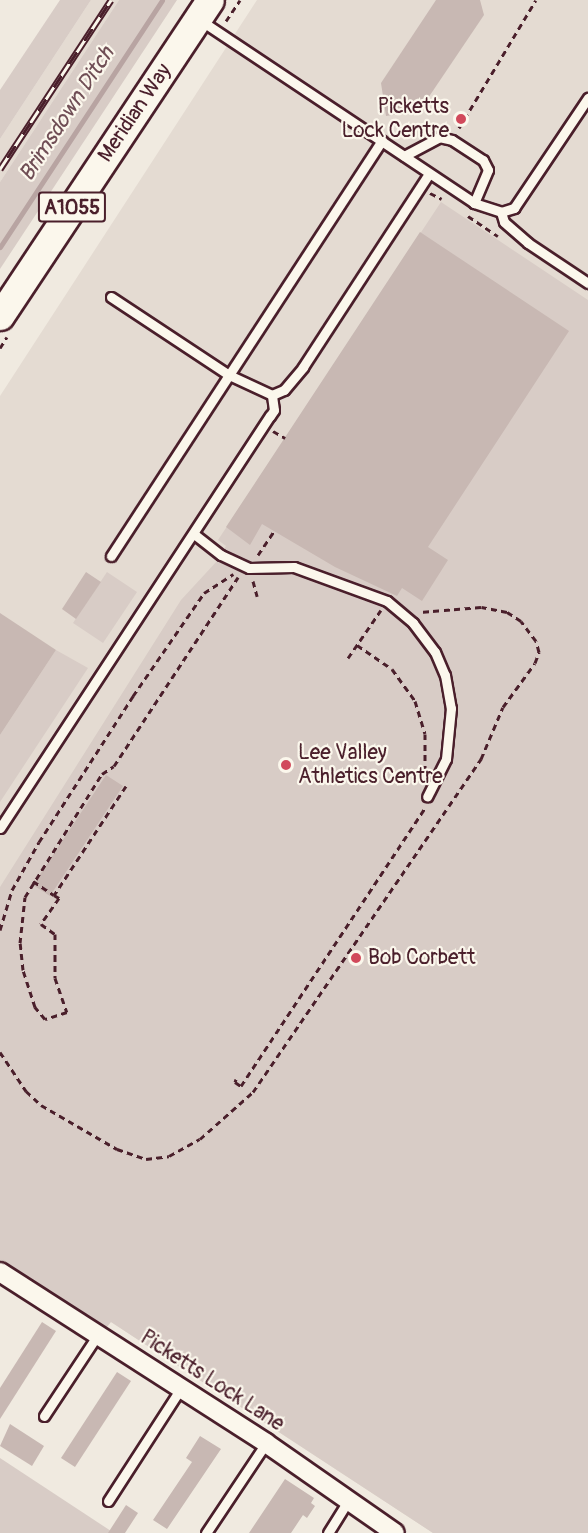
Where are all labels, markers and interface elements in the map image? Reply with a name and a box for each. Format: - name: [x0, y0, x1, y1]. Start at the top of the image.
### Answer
- water label: Brimsdown Ditch: [14, 42, 120, 186]
- street label: Meridian Way: [93, 59, 177, 167]
- place label: Picketts Lock Centre: [341, 94, 449, 144]
- marker: Picketts Lock Centre: [454, 112, 468, 126]
- road number: A1055: [38, 190, 106, 224]
- place label: Lee Valley Athletics Centre: [298, 740, 443, 790]
- marker: Lee Valley Athletics Centre: [279, 758, 293, 772]
- place label: Bob Corbett: [368, 945, 475, 971]
- marker: Bob Corbett: [349, 951, 363, 965]
- street label: Picketts Lock Lane: [135, 1325, 289, 1437]

